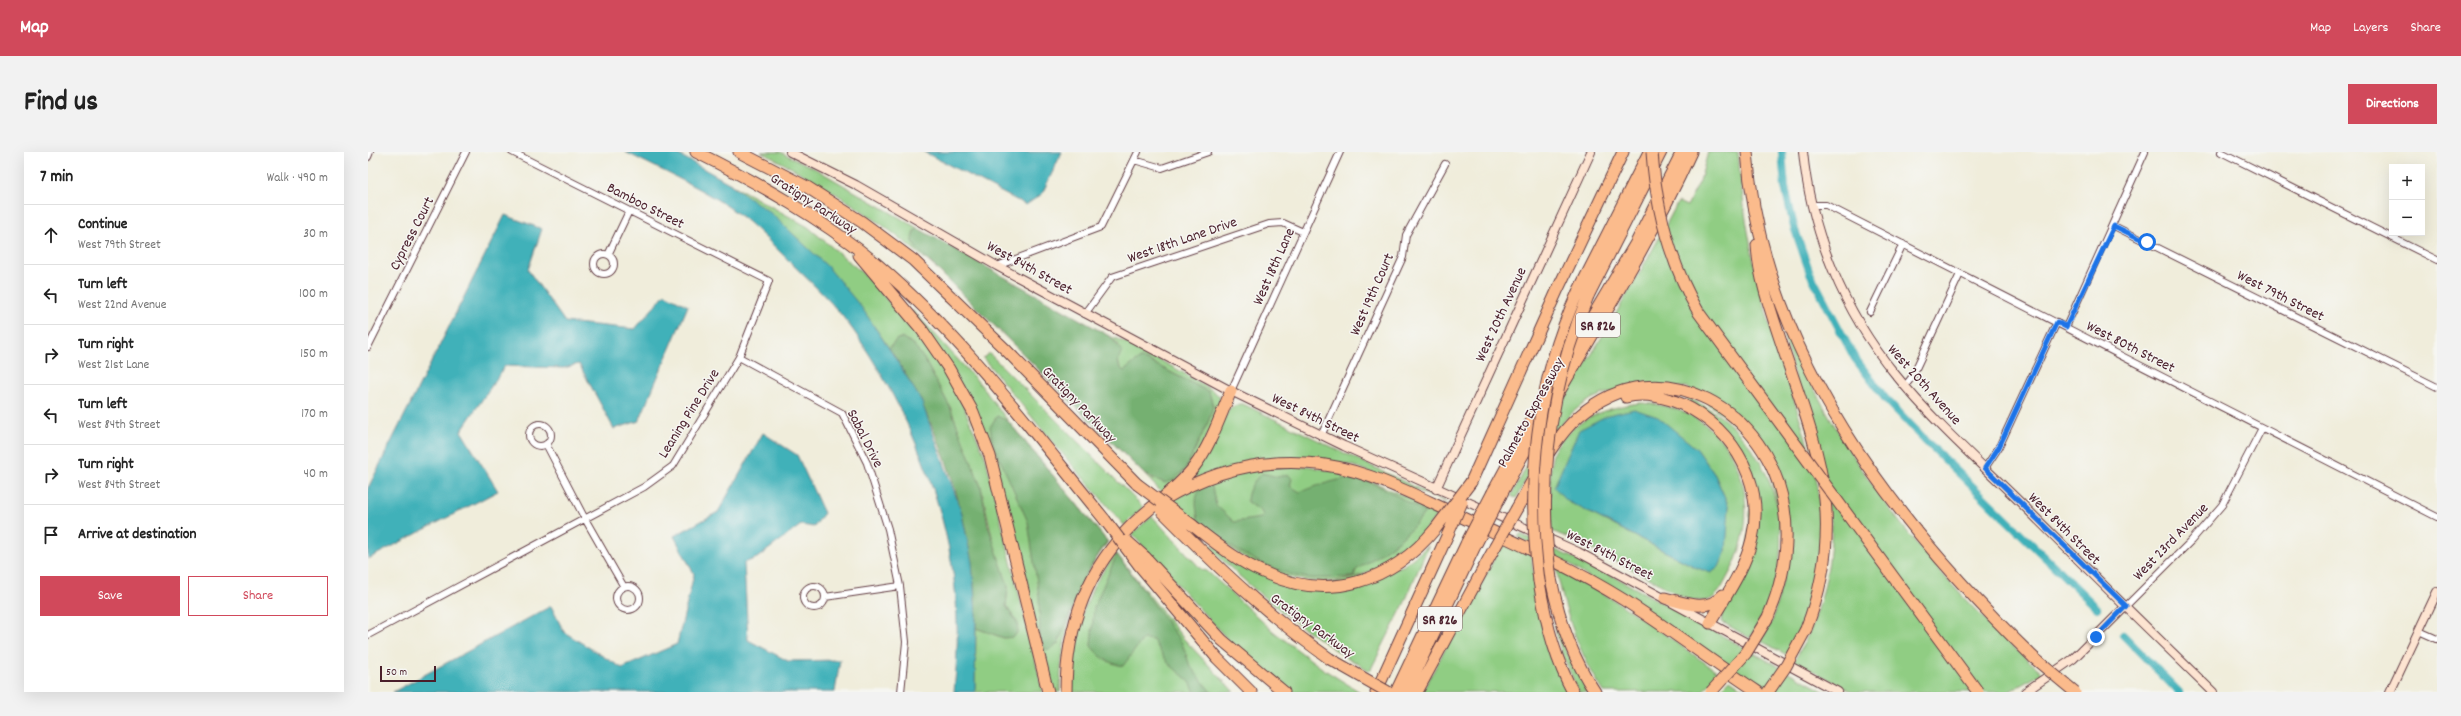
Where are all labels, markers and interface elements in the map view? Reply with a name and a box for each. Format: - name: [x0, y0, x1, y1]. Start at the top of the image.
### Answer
- text: Map: [20, 15, 49, 42]
- text: Map: [2310, 18, 2331, 38]
- text: Layers: [2353, 18, 2388, 38]
- text: Share: [2410, 18, 2441, 38]
- text: Find us: [24, 84, 98, 124]
- button: Directions: [2348, 84, 2437, 124]
- map controls: [2389, 164, 2425, 236]
- button: +: [2389, 164, 2425, 200]
- text: 7 min: [40, 166, 73, 190]
- street label: Gratigny Parkway: [765, 168, 862, 242]
- text: Walk · 490 m: [267, 169, 328, 188]
- street label: Bamboo Street: [603, 178, 688, 236]
- street label: Cypress Court: [385, 193, 441, 275]
- button: −: [2389, 200, 2425, 236]
- street label: West 18th Lane Drive: [1125, 212, 1241, 270]
- text: Continue: [78, 214, 127, 236]
- icon: ahead: [40, 224, 62, 246]
- street label: West 18th Lane: [1248, 224, 1302, 309]
- text: 30 m: [303, 225, 328, 244]
- route start: [2138, 233, 2156, 251]
- text: West 79th Street: [78, 236, 161, 255]
- street label: West 84th Street: [982, 236, 1076, 302]
- street label: West 19th Court: [1345, 250, 1401, 340]
- street label: West 20th Avenue: [1470, 264, 1534, 366]
- street label: West 79th Street: [2233, 265, 2328, 328]
- text: Turn left: [78, 274, 127, 296]
- icon: left: [40, 284, 62, 306]
- text: 100 m: [299, 285, 328, 304]
- text: West 22nd Avenue: [78, 296, 166, 315]
- road number: SR 826: [1576, 313, 1620, 337]
- street label: West 80th Street: [2082, 316, 2179, 380]
- text: Turn right: [78, 334, 134, 356]
- street label: West 20th Avenue: [1881, 340, 1966, 431]
- icon: right: [40, 344, 62, 366]
- text: 150 m: [300, 345, 328, 364]
- street label: Palmetto Expressway: [1492, 353, 1571, 472]
- text: West 21st Lane: [78, 356, 149, 375]
- street label: Gratigny Parkway: [1036, 362, 1122, 450]
- street label: Leaning Pine Drive: [653, 365, 726, 463]
- street label: West 84th Street: [1268, 388, 1363, 450]
- text: Turn left: [78, 394, 127, 416]
- icon: left: [40, 404, 62, 426]
- text: 170 m: [301, 405, 328, 424]
- street label: Sabal Drive: [840, 406, 889, 472]
- text: West 84th Street: [78, 416, 160, 435]
- text: Turn right: [78, 454, 134, 476]
- icon: right: [40, 464, 62, 486]
- text: 40 m: [304, 465, 328, 484]
- text: West 84th Street: [78, 476, 160, 495]
- street label: West 84th Street: [2022, 488, 2105, 571]
- street label: West 23rd Avenue: [2129, 498, 2215, 586]
- icon: arrive: [40, 524, 62, 546]
- text: Arrive at destination: [78, 524, 196, 546]
- street label: West 84th Street: [1562, 524, 1657, 587]
- button: Save: [40, 576, 180, 616]
- button: Share: [188, 576, 328, 616]
- street label: Gratigny Parkway: [1265, 588, 1359, 665]
- road number: SR 826: [1418, 607, 1462, 631]
- route end: [2087, 628, 2105, 646]
- scale bar: [380, 664, 436, 683]
- text: 50 m: [386, 665, 407, 681]

